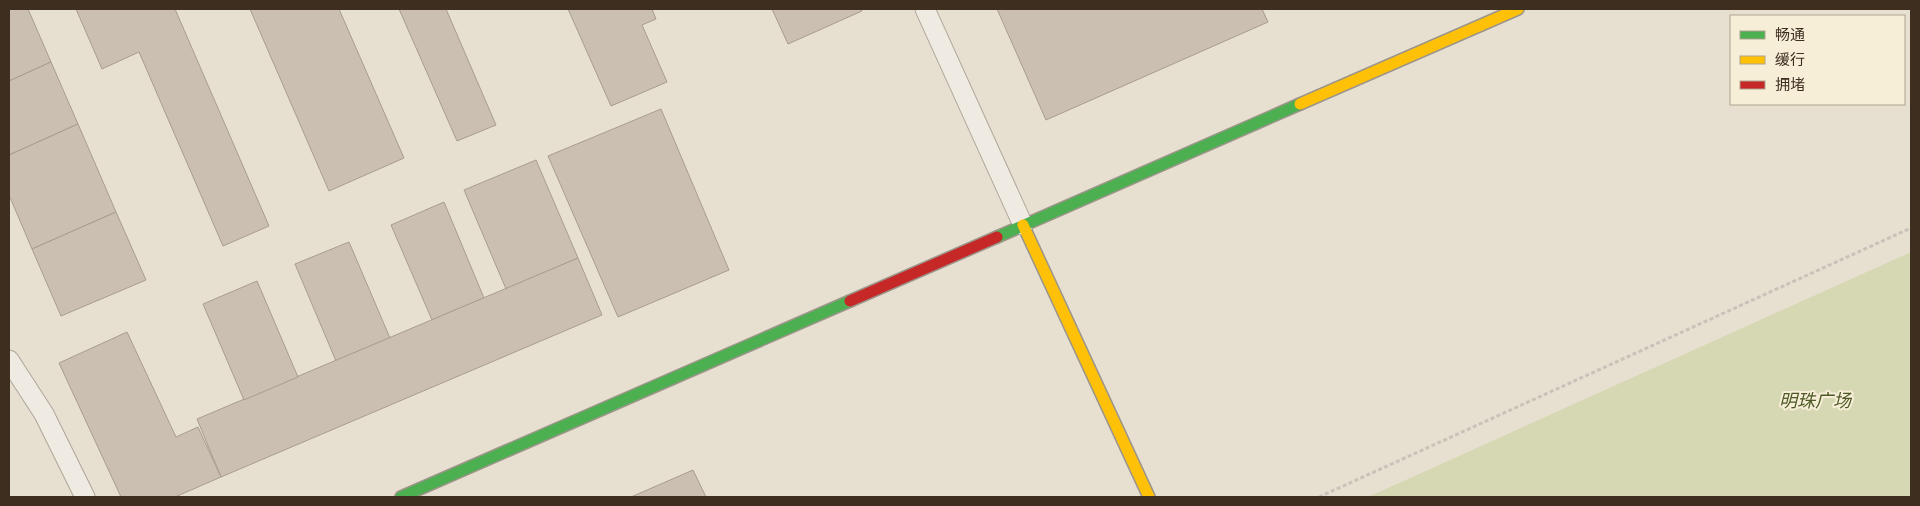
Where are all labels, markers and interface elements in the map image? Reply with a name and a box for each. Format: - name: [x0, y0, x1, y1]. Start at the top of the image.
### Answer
- legend: [1730, 15, 1905, 105]
- text: 畅通: [1775, 25, 1805, 44]
- text: 缓行: [1775, 50, 1805, 69]
- text: 拥堵: [1775, 75, 1805, 94]
- park label: 明珠广场: [1779, 390, 1853, 412]

